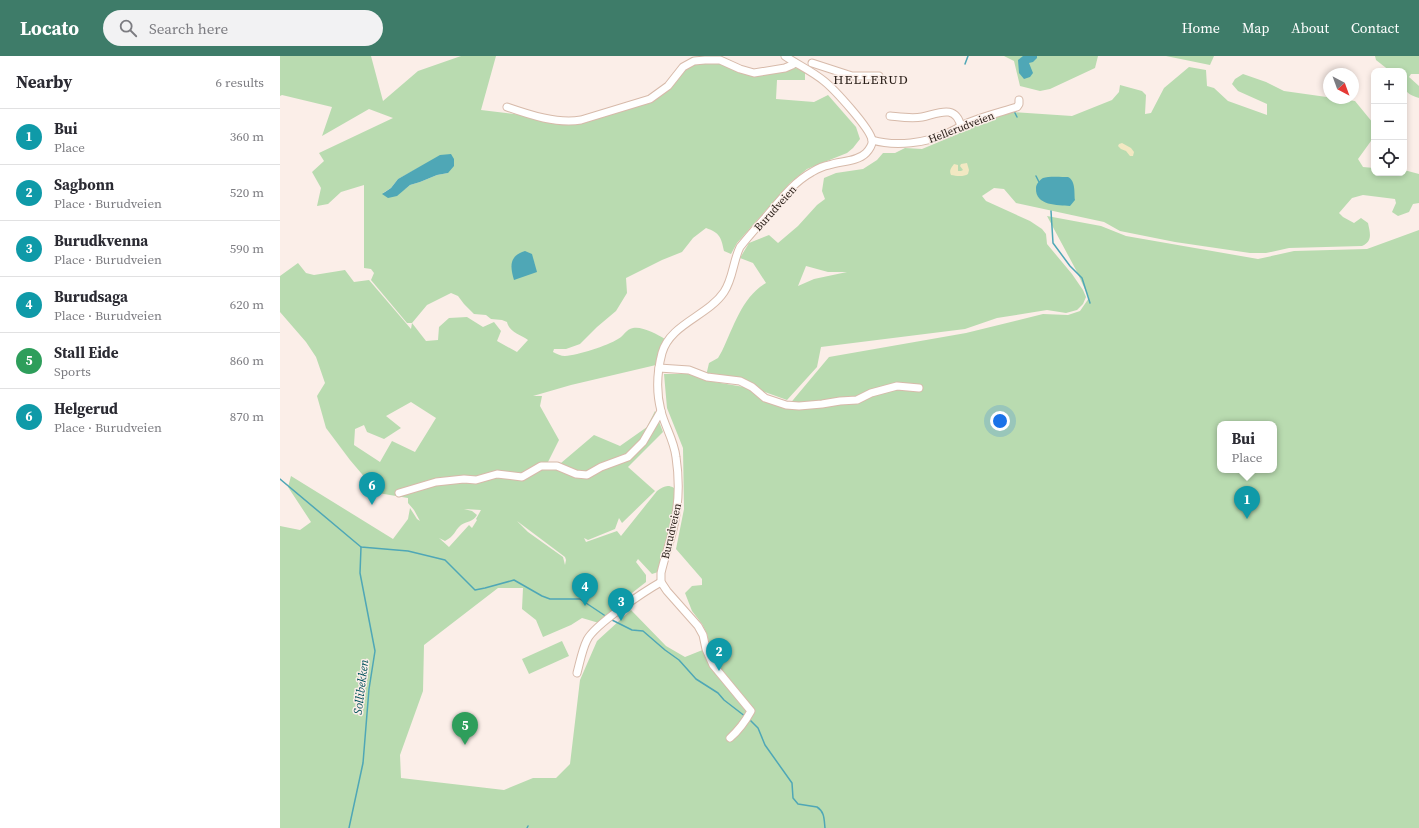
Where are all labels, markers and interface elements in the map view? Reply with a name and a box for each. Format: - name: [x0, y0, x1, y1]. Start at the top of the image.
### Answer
- search box: [103, 10, 383, 46]
- text: Locato: [20, 15, 79, 41]
- icon: search: [117, 17, 139, 39]
- text: Search here: [149, 18, 228, 39]
- text: Home: [1182, 18, 1220, 38]
- text: Map: [1242, 18, 1269, 38]
- text: About: [1291, 18, 1329, 38]
- text: Contact: [1351, 18, 1399, 38]
- north arrow: [1323, 68, 1359, 104]
- map controls: [1371, 68, 1407, 176]
- button: +: [1371, 68, 1407, 104]
- text: Nearby: [16, 70, 72, 94]
- district label: HELLERUD: [833, 71, 909, 88]
- text: 6 results: [216, 74, 264, 91]
- button: −: [1371, 104, 1407, 140]
- street label: Hellerudveien: [926, 108, 997, 147]
- text: Bui: [54, 118, 77, 139]
- text: 1: [25, 128, 33, 145]
- text: 360 m: [230, 128, 264, 145]
- text: Place: [54, 139, 85, 156]
- button: locate: [1371, 140, 1407, 176]
- text: Sagbonn: [54, 174, 114, 195]
- street label: Burudveien: [751, 182, 800, 234]
- text: 2: [25, 184, 33, 201]
- text: 520 m: [230, 184, 264, 201]
- text: Place · Burudveien: [54, 195, 162, 212]
- text: Burudkvenna: [54, 230, 148, 251]
- text: 3: [25, 240, 33, 257]
- text: 590 m: [230, 240, 264, 257]
- text: Place · Burudveien: [54, 251, 162, 268]
- text: Burudsaga: [54, 286, 128, 307]
- text: 4: [25, 296, 33, 313]
- text: 620 m: [230, 296, 264, 313]
- text: Place · Burudveien: [54, 307, 162, 324]
- text: Stall Eide: [54, 342, 119, 363]
- text: 5: [25, 352, 33, 369]
- text: 860 m: [230, 352, 264, 369]
- text: Sports: [54, 363, 91, 380]
- text: Helgerud: [54, 398, 118, 419]
- text: 6: [25, 408, 33, 425]
- text: 870 m: [230, 408, 264, 425]
- your location: [990, 411, 1010, 431]
- text: Place · Burudveien: [54, 419, 162, 436]
- popup: [1217, 421, 1277, 473]
- text: Bui: [1232, 428, 1255, 449]
- text: Place: [1232, 449, 1263, 466]
- pin: 6: [359, 472, 385, 505]
- pin: 1: [1234, 486, 1260, 519]
- street label: Burudveien: [658, 501, 685, 560]
- pin: 4: [572, 573, 598, 606]
- pin: 3: [608, 588, 634, 621]
- pin: 2: [706, 638, 732, 671]
- water label: Sollibekken: [350, 658, 372, 715]
- pin: 5: [452, 712, 478, 745]

